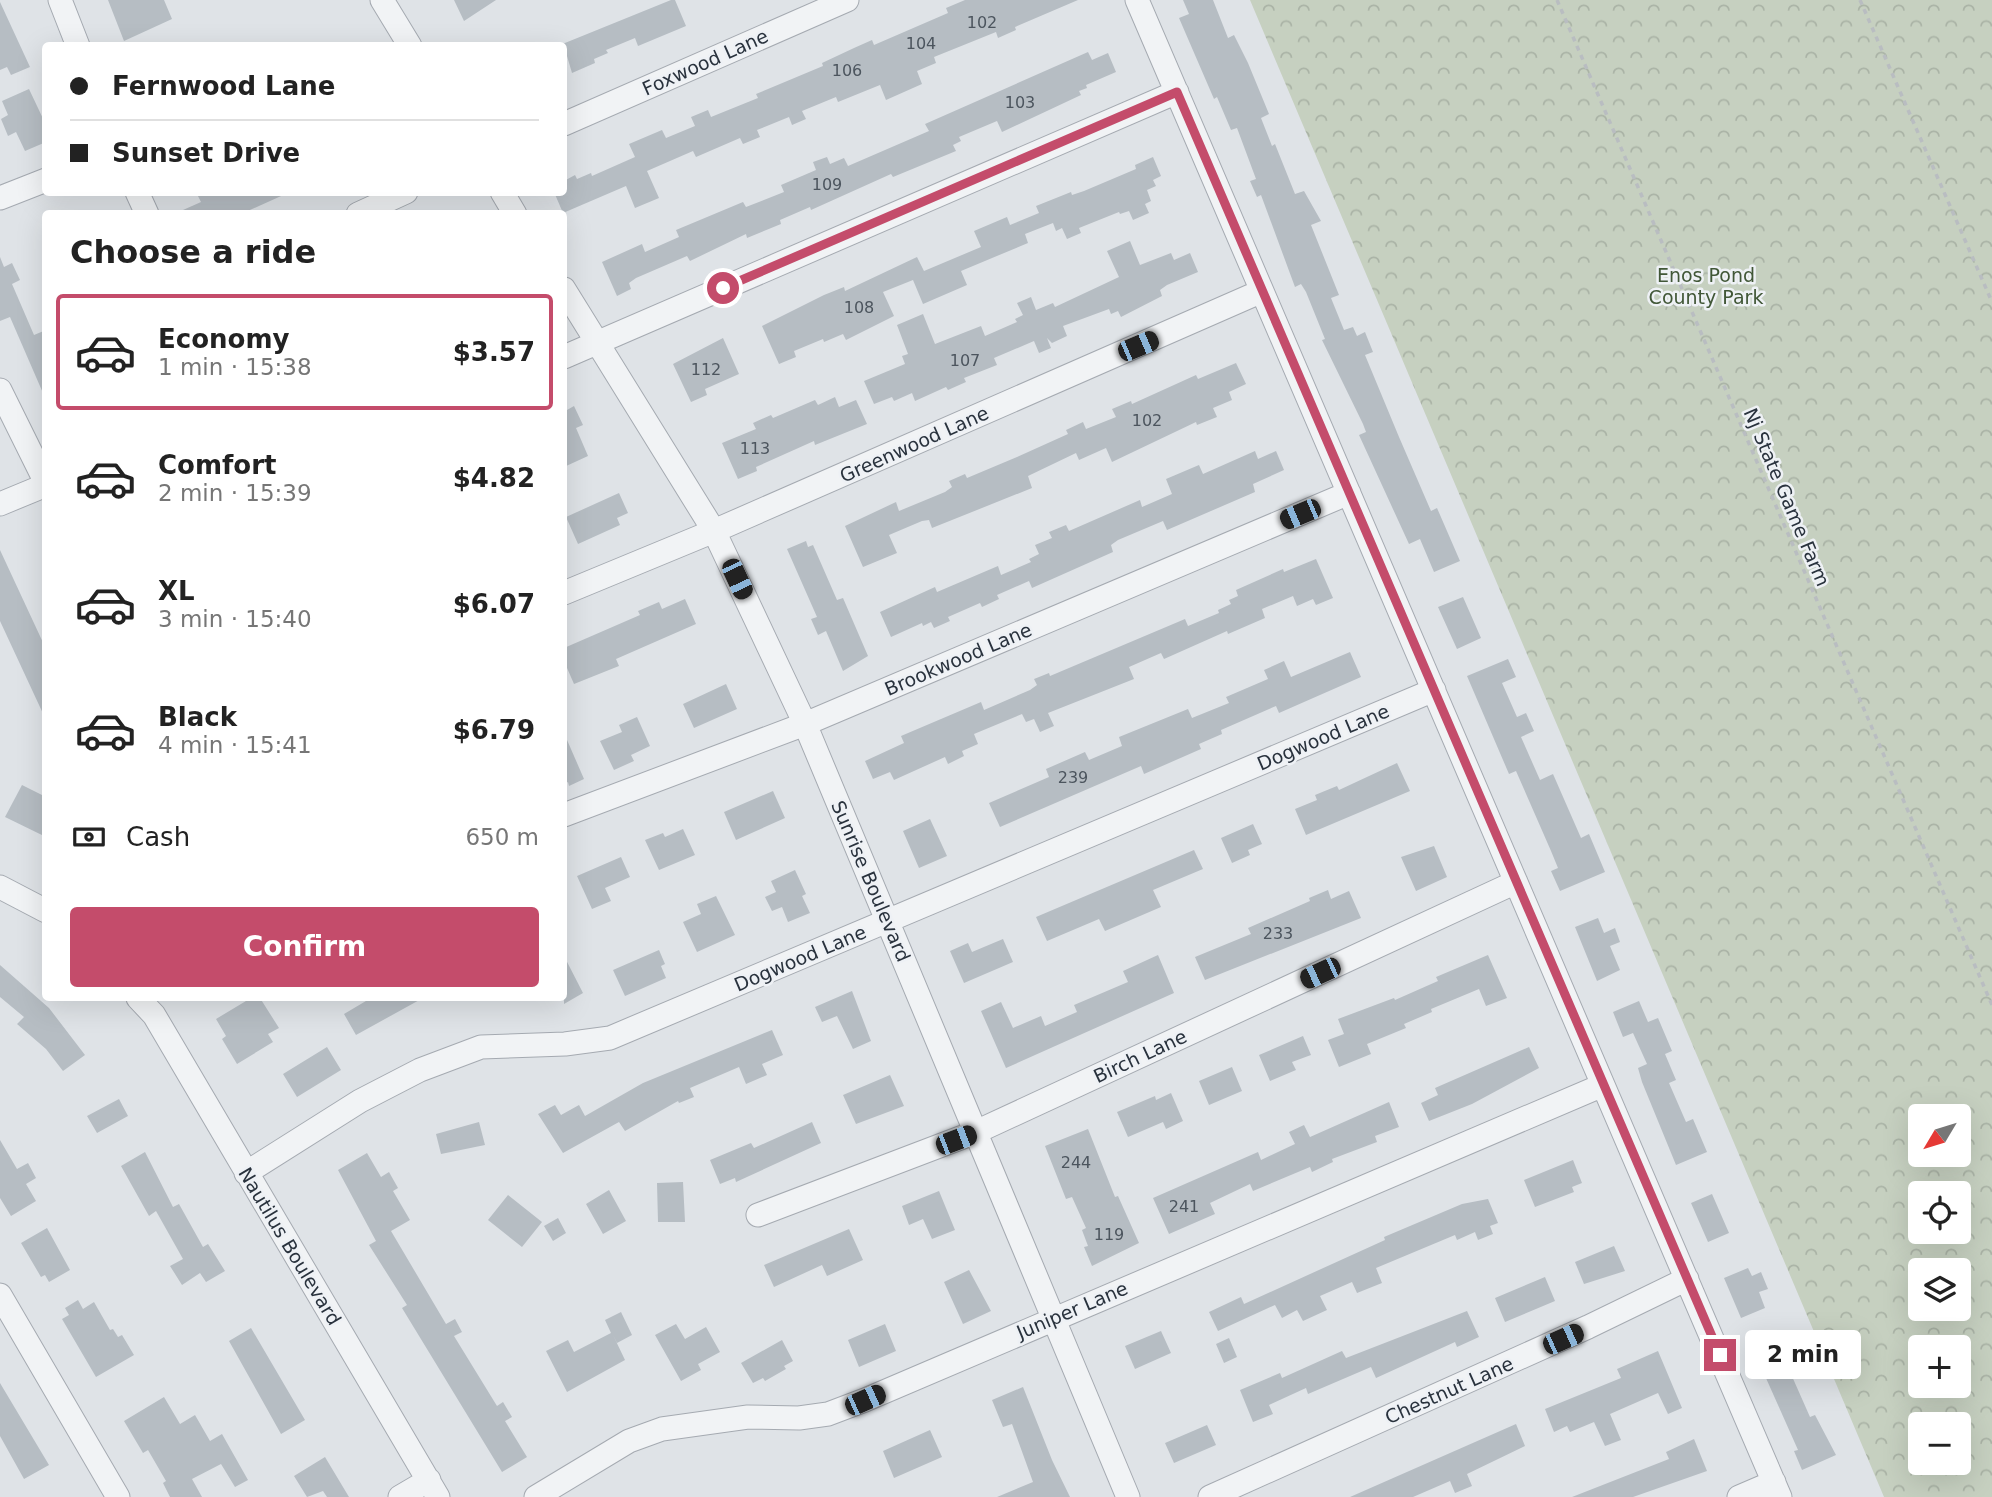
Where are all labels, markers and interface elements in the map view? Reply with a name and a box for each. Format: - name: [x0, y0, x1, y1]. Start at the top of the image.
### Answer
- house number: 102: [967, 13, 997, 32]
- street label: Foxwood Lane: [639, 24, 771, 100]
- house number: 104: [906, 34, 936, 53]
- house number: 106: [832, 61, 862, 80]
- text: Fernwood Lane: [112, 71, 335, 101]
- house number: 103: [1005, 93, 1035, 112]
- text: Sunset Drive: [112, 138, 300, 168]
- house number: 109: [812, 175, 842, 194]
- text: Choose a ride: [70, 233, 316, 271]
- park label: Enos Pond County Park: [1649, 264, 1763, 308]
- route start: [707, 272, 739, 304]
- house number: 108: [844, 298, 874, 317]
- icon: car: [74, 321, 137, 384]
- text: Economy: [158, 324, 289, 354]
- car: [1115, 328, 1162, 364]
- text: $3.57: [453, 337, 535, 367]
- house number: 107: [950, 351, 980, 370]
- text: 1 min · 15:38: [158, 354, 312, 380]
- house number: 112: [691, 360, 721, 379]
- street label: Greenwood Lane: [836, 401, 992, 487]
- street label: Nj State Game Farm: [1740, 405, 1834, 589]
- house number: 102: [1132, 411, 1162, 430]
- house number: 113: [740, 439, 770, 458]
- icon: car: [74, 447, 137, 510]
- text: Comfort: [158, 450, 276, 480]
- text: $4.82: [453, 463, 535, 493]
- text: 2 min · 15:39: [158, 480, 312, 506]
- car: [1277, 496, 1324, 532]
- car: [719, 556, 756, 602]
- icon: car: [74, 573, 137, 636]
- text: XL: [158, 576, 195, 606]
- text: $6.07: [453, 589, 535, 619]
- text: 3 min · 15:40: [158, 606, 312, 632]
- street label: Brookwood Lane: [881, 618, 1035, 700]
- icon: car: [74, 699, 137, 762]
- street label: Dogwood Lane: [1254, 699, 1392, 775]
- text: Black: [158, 702, 237, 732]
- text: $6.79: [453, 715, 535, 745]
- text: 4 min · 15:41: [158, 732, 312, 758]
- house number: 239: [1058, 768, 1088, 787]
- street label: Sunrise Boulevard: [827, 797, 915, 965]
- icon: cash: [70, 818, 108, 856]
- text: Cash: [126, 822, 190, 852]
- text: 650 m: [465, 824, 539, 850]
- button: Confirm: [70, 907, 539, 987]
- street label: Dogwood Lane: [731, 920, 869, 996]
- house number: 233: [1263, 924, 1293, 943]
- car: [1297, 955, 1344, 991]
- street label: Birch Lane: [1090, 1025, 1190, 1087]
- north arrow: [1908, 1104, 1970, 1167]
- map controls: [1908, 1104, 1971, 1475]
- car: [933, 1123, 980, 1157]
- house number: 244: [1061, 1153, 1091, 1172]
- street label: Nautilus Boulevard: [234, 1163, 346, 1329]
- button: locate: [1908, 1181, 1971, 1244]
- house number: 241: [1169, 1197, 1199, 1216]
- house number: 119: [1094, 1225, 1124, 1244]
- button: layers: [1908, 1258, 1971, 1321]
- street label: Juniper Lane: [1012, 1277, 1131, 1344]
- car: [1540, 1321, 1587, 1357]
- callout: 2 min: [1744, 1330, 1860, 1380]
- button: +: [1908, 1335, 1971, 1398]
- route end: [1704, 1339, 1736, 1371]
- text: 2 min: [1767, 1341, 1839, 1367]
- street label: Chestnut Lane: [1382, 1352, 1516, 1428]
- car: [842, 1382, 889, 1418]
- button: −: [1908, 1412, 1971, 1475]

